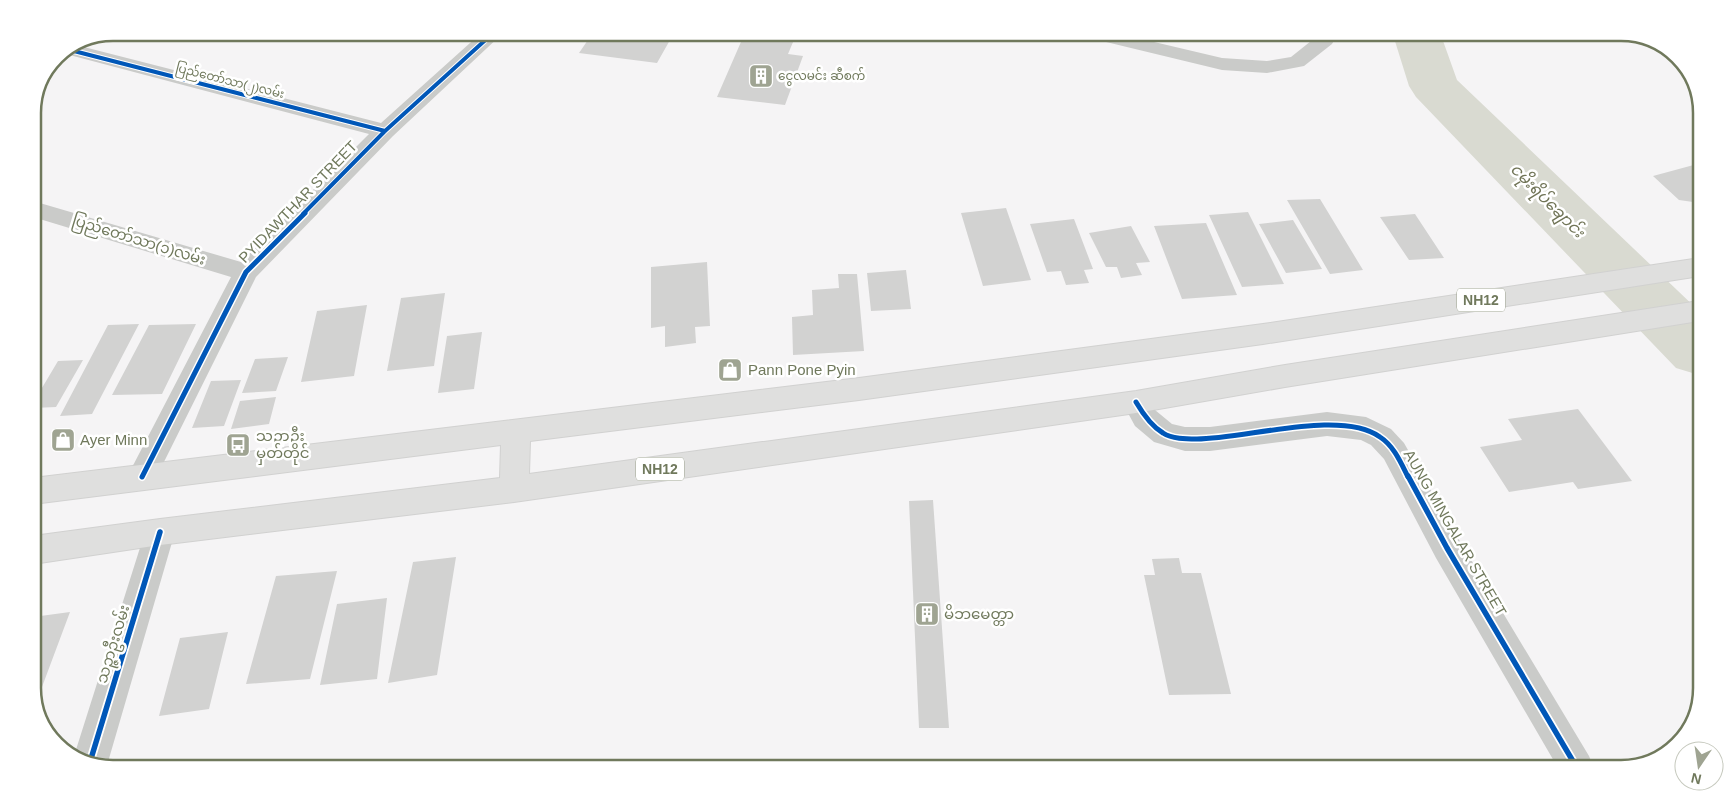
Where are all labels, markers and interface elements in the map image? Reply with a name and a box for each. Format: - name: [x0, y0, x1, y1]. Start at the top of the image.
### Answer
- street label: ပြည်တော်သာ(၂)လမ်း: [174, 59, 286, 104]
- building icon: ငွေလမင်း ဆီစက်: [748, 63, 774, 89]
- place label: ငွေလမင်း ဆီစက်: [778, 67, 865, 86]
- street label: PYIDAWTHAR STREET: [235, 137, 360, 266]
- water label: ငမိုးရိပ်ချောင်း: [1504, 158, 1591, 245]
- street label: ပြည်တော်သာ(၁)လမ်း: [69, 210, 208, 272]
- road number: NH12: [1457, 288, 1505, 312]
- shop icon: Pann Pone Pyin: [717, 357, 743, 383]
- place label: Pann Pone Pyin: [748, 361, 856, 378]
- place label: သဉ္ဇာဦး မှတ်တိုင်: [256, 426, 310, 465]
- shop icon: Ayer Minn: [50, 427, 76, 453]
- place label: Ayer Minn: [80, 431, 147, 448]
- bus stop icon: သဉ္ဇာဦး မှတ်တိုင်: [225, 432, 251, 458]
- street label: AUNG MINGALAR STREET: [1401, 447, 1510, 619]
- road number: NH12: [636, 458, 684, 480]
- building icon: မိဘမေတ္တာ: [914, 601, 940, 627]
- street label: သဉ္ဇာဦးလမ်း: [92, 602, 136, 686]
- place label: မိဘမေတ္တာ: [944, 604, 1014, 626]
- north arrow: [1674, 741, 1724, 791]
- text: N: [1689, 770, 1703, 788]

